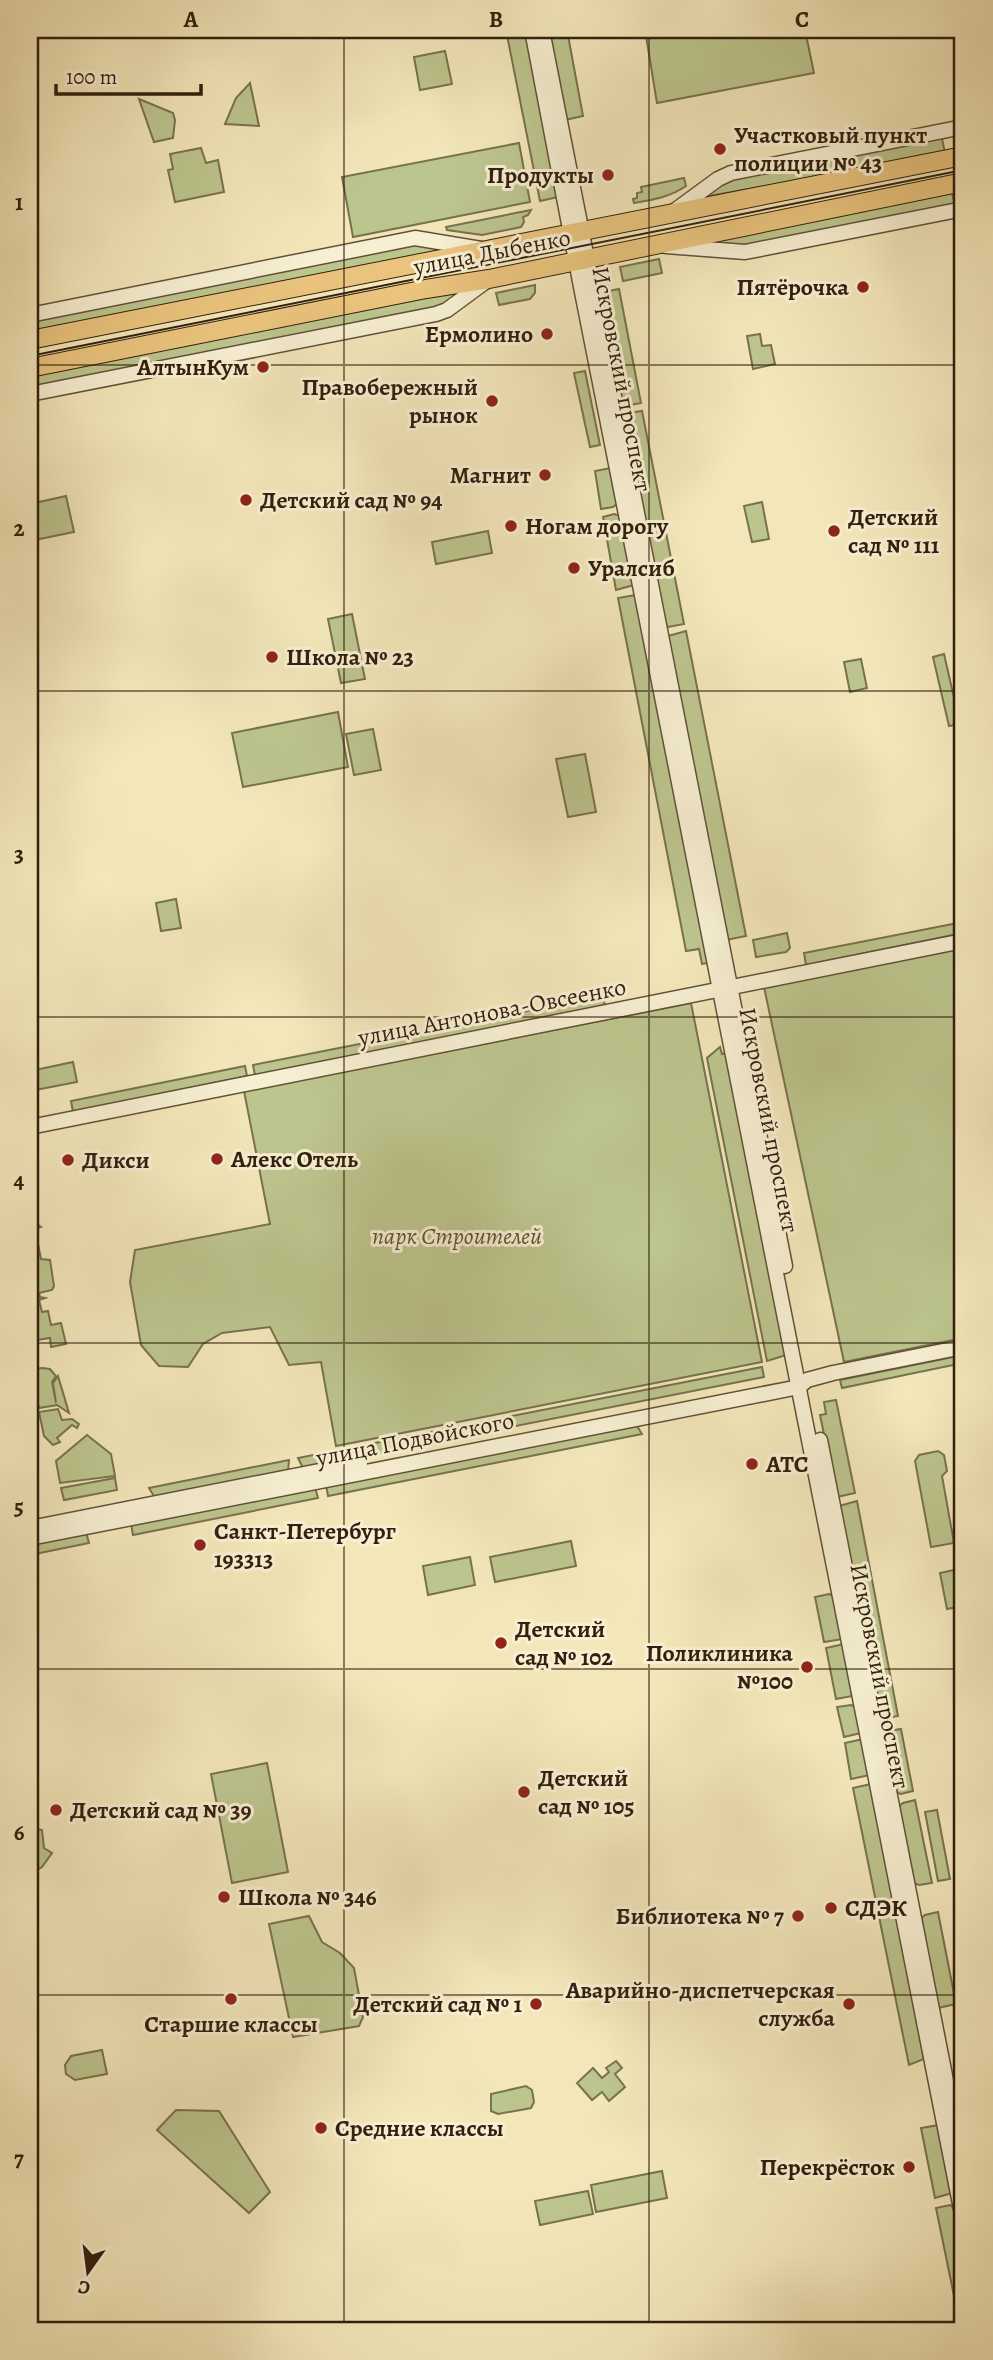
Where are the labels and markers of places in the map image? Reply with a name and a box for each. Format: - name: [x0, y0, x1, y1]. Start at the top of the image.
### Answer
- place label: Участковый пункт полиции № 43: [734, 119, 927, 179]
- marker: Участковый пункт полиции № 43: [712, 141, 728, 157]
- place label: Продукты: [487, 159, 594, 191]
- marker: Продукты: [600, 167, 616, 183]
- place label: Пятёрочка: [736, 271, 850, 303]
- marker: Пятёрочка: [855, 279, 871, 295]
- place label: Ермолино: [425, 318, 533, 350]
- marker: Ермолино: [539, 326, 555, 342]
- place label: АлтынКум: [136, 351, 249, 383]
- marker: АлтынКум: [255, 359, 271, 375]
- place label: Правобережный рынок: [301, 371, 478, 431]
- marker: Правобережный рынок: [484, 393, 500, 409]
- place label: Магнит: [450, 459, 531, 491]
- marker: Магнит: [537, 467, 553, 483]
- place label: Детский сад № 94: [260, 484, 443, 516]
- marker: Детский сад № 94: [238, 492, 254, 508]
- place label: Детский сад № 111: [848, 501, 940, 561]
- place label: Ногам дорогу: [525, 510, 669, 542]
- marker: Ногам дорогу: [503, 518, 519, 534]
- marker: Детский сад № 111: [826, 523, 842, 539]
- place label: Уралсиб: [588, 552, 675, 584]
- marker: Уралсиб: [566, 560, 582, 576]
- place label: Школа № 23: [286, 641, 414, 673]
- marker: Школа № 23: [264, 649, 280, 665]
- place label: Алекс Отель: [230, 1143, 358, 1175]
- place label: Дикси: [82, 1144, 150, 1176]
- marker: Алекс Отель: [209, 1151, 225, 1167]
- marker: Дикси: [60, 1152, 76, 1168]
- place label: АТС: [765, 1448, 808, 1480]
- marker: АТС: [744, 1456, 760, 1472]
- place label: Санкт-Петербург 193313: [214, 1515, 396, 1575]
- marker: Санкт-Петербург 193313: [192, 1537, 208, 1553]
- place label: Детский сад № 102: [515, 1613, 613, 1673]
- marker: Детский сад № 102: [493, 1635, 509, 1651]
- place label: Поликлиника №100: [646, 1637, 794, 1697]
- marker: Поликлиника №100: [799, 1659, 815, 1675]
- place label: Детский сад № 105: [538, 1762, 635, 1822]
- marker: Детский сад № 105: [516, 1784, 532, 1800]
- place label: Детский сад № 39: [70, 1794, 252, 1826]
- marker: Детский сад № 39: [48, 1802, 64, 1818]
- place label: Школа № 346: [238, 1881, 377, 1913]
- marker: Школа № 346: [216, 1889, 232, 1905]
- place label: СДЭК: [845, 1892, 907, 1924]
- place label: Библиотека № 7: [615, 1900, 785, 1932]
- marker: СДЭК: [823, 1900, 839, 1916]
- marker: Библиотека № 7: [790, 1908, 806, 1924]
- place label: Аварийно-диспетчерская служба: [565, 1974, 836, 2034]
- place label: Детский сад № 1: [353, 1988, 522, 2020]
- marker: Старшие классы: [223, 1991, 239, 2007]
- marker: Детский сад № 1: [528, 1996, 544, 2012]
- marker: Аварийно-диспетчерская служба: [841, 1996, 857, 2012]
- place label: Старшие классы: [144, 2008, 318, 2040]
- place label: Средние классы: [335, 2112, 504, 2144]
- marker: Средние классы: [313, 2120, 329, 2136]
- place label: Перекрёсток: [760, 2151, 895, 2183]
- marker: Перекрёсток: [901, 2159, 917, 2175]

